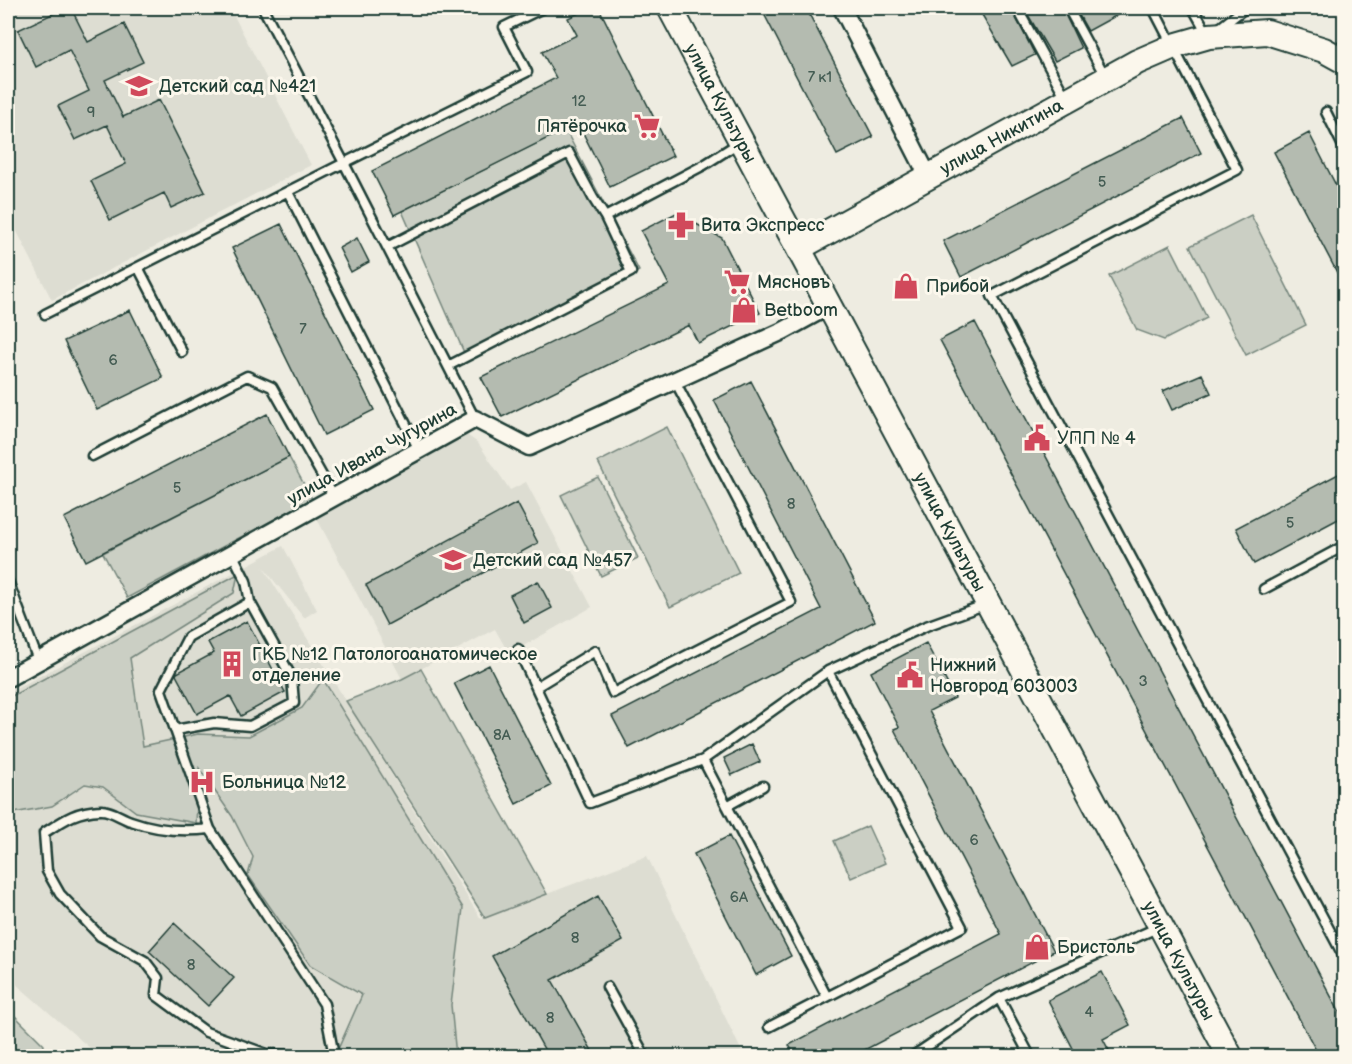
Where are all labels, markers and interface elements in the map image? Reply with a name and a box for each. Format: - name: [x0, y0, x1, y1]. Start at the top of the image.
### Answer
- street label: улица Культуры: [681, 40, 761, 166]
- house number: 7 к1: [808, 68, 832, 87]
- school or university icon: Детский сад №421: [124, 71, 154, 101]
- place label: Детский сад №421: [159, 76, 316, 97]
- house number: 12: [572, 92, 586, 111]
- street label: улица Никитина: [936, 94, 1067, 179]
- house number: 9: [87, 103, 95, 122]
- supermarket icon: Пятёрочка: [632, 111, 662, 141]
- place label: Пятёрочка: [537, 116, 627, 137]
- house number: 5: [1098, 173, 1106, 192]
- pharmacy icon: Вита Экспресс: [666, 210, 696, 240]
- place label: Вита Экспресс: [701, 215, 825, 236]
- supermarket icon: Мясновъ: [722, 267, 752, 297]
- shop icon: Прибой: [891, 271, 921, 301]
- place label: Мясновъ: [757, 272, 830, 293]
- place label: Прибой: [926, 276, 989, 297]
- shop icon: Betboom: [729, 295, 759, 325]
- place label: Betboom: [764, 300, 838, 321]
- house number: 7: [299, 320, 307, 339]
- house number: 6: [108, 351, 118, 370]
- street label: улица Ивана Чугурина: [284, 399, 461, 509]
- public building icon: УПП № 4: [1022, 423, 1052, 453]
- place label: УПП № 4: [1057, 428, 1136, 449]
- street label: улица Культуры: [910, 469, 990, 595]
- house number: 5: [173, 479, 181, 498]
- house number: 8: [787, 495, 796, 514]
- house number: 5: [1286, 514, 1294, 533]
- school or university icon: Детский сад №457: [438, 545, 468, 575]
- place label: Детский сад №457: [473, 550, 632, 571]
- place label: ГКБ №12 Патологоанатомическое отделение: [252, 644, 537, 686]
- building icon: ГКБ №12 Патологоанатомическое отделение: [217, 649, 247, 679]
- place label: Нижний Новгород 603003: [930, 655, 1078, 697]
- public building icon: Нижний Новгород 603003: [895, 660, 925, 690]
- house number: 3: [1138, 672, 1148, 691]
- house number: 8А: [493, 726, 512, 745]
- hospital icon: Больница №12: [187, 767, 217, 797]
- place label: Больница №12: [222, 772, 346, 793]
- house number: 6: [969, 831, 979, 850]
- house number: 6А: [730, 888, 749, 907]
- street label: улица Культуры: [1139, 897, 1219, 1024]
- house number: 8: [571, 929, 580, 948]
- shop icon: Бристоль: [1022, 932, 1052, 962]
- place label: Бристоль: [1057, 937, 1135, 958]
- house number: 8: [187, 956, 196, 975]
- house number: 4: [1084, 1003, 1094, 1022]
- house number: 8: [546, 1009, 555, 1028]

